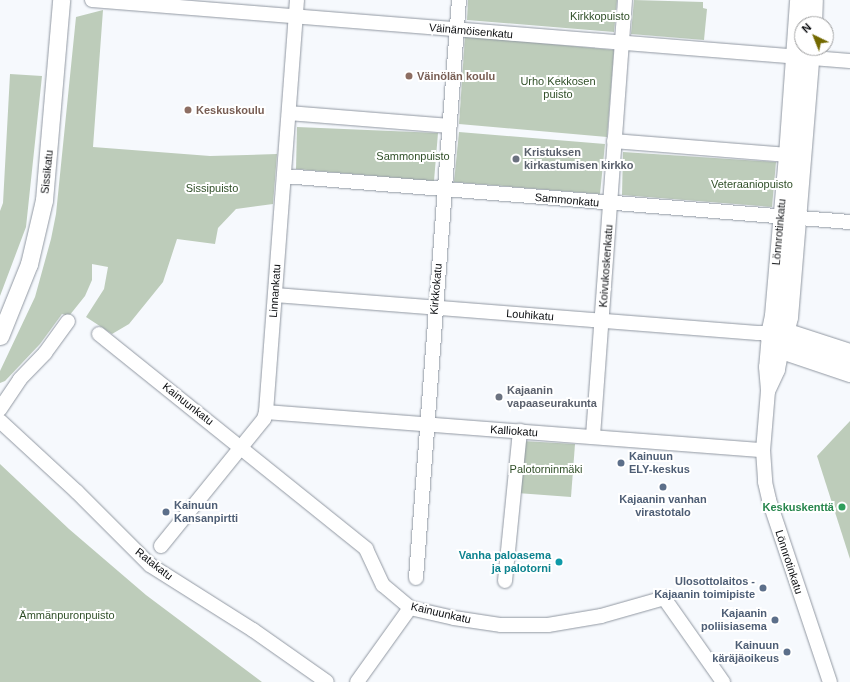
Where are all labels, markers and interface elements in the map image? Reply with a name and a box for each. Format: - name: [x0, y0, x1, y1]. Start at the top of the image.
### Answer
- park label: Kirkkopuisto: [570, 9, 630, 23]
- north arrow: [794, 16, 834, 56]
- street label: Väinämöisenkatu: [428, 21, 514, 41]
- text: N: [799, 21, 813, 35]
- place label: Väinölän koulu: [417, 69, 495, 83]
- marker: Väinölän koulu: [404, 71, 414, 81]
- park label: Urho Kekkosen puisto: [520, 75, 596, 101]
- place label: Keskuskoulu: [196, 103, 264, 117]
- marker: Keskuskoulu: [183, 105, 193, 115]
- place label: Kristuksen kirkastumisen kirkko: [524, 146, 633, 172]
- street label: Sissikatu: [38, 149, 56, 195]
- park label: Sammonpuisto: [376, 149, 450, 163]
- marker: Kristuksen kirkastumisen kirkko: [511, 154, 521, 164]
- park label: Veteraaniopuisto: [711, 177, 793, 191]
- park label: Sissipuisto: [186, 181, 238, 195]
- street label: Sammonkatu: [534, 191, 600, 209]
- street label: Lönnrotinkatu: [770, 198, 788, 266]
- street label: Koivukoskenkatu: [597, 224, 615, 308]
- street label: Kirkkokatu: [427, 263, 445, 315]
- street label: Linnankatu: [267, 264, 283, 318]
- street label: Louhikatu: [506, 307, 554, 323]
- street label: Kainuunkatu: [160, 380, 216, 428]
- place label: Kajaanin vapaaseurakunta: [507, 384, 597, 410]
- marker: Kajaanin vapaaseurakunta: [494, 392, 504, 402]
- street label: Kalliokatu: [490, 423, 538, 439]
- place label: Kainuun ELY-keskus: [629, 450, 690, 476]
- marker: Kainuun ELY-keskus: [616, 458, 626, 468]
- park label: Palotorninmäki: [510, 462, 582, 476]
- marker: Kajaanin vanhan virastotalo: [658, 482, 668, 492]
- place label: Kajaanin vanhan virastotalo: [619, 493, 707, 519]
- place label: Kainuun Kansanpirtti: [174, 499, 238, 525]
- place label: Keskuskenttä: [762, 500, 834, 514]
- marker: Keskuskenttä: [837, 502, 847, 512]
- marker: Kainuun Kansanpirtti: [161, 507, 171, 517]
- street label: Lönnrotinkatu: [772, 528, 806, 596]
- street label: Ratakatu: [133, 545, 175, 583]
- place label: Vanha paloasema ja palotorni: [459, 549, 551, 575]
- marker: Vanha paloasema ja palotorni: [554, 557, 564, 567]
- place label: Ulosottolaitos - Kajaanin toimipiste: [654, 575, 755, 601]
- marker: Ulosottolaitos - Kajaanin toimipiste: [758, 583, 768, 593]
- street label: Kainuunkatu: [410, 600, 472, 626]
- place label: Kajaanin poliisiasema: [701, 607, 767, 633]
- park label: Ämmänpuronpuisto: [19, 608, 115, 622]
- marker: Kajaanin poliisiasema: [770, 615, 780, 625]
- place label: Kainuun käräjäoikeus: [712, 639, 779, 665]
- marker: Kainuun käräjäoikeus: [782, 647, 792, 657]

